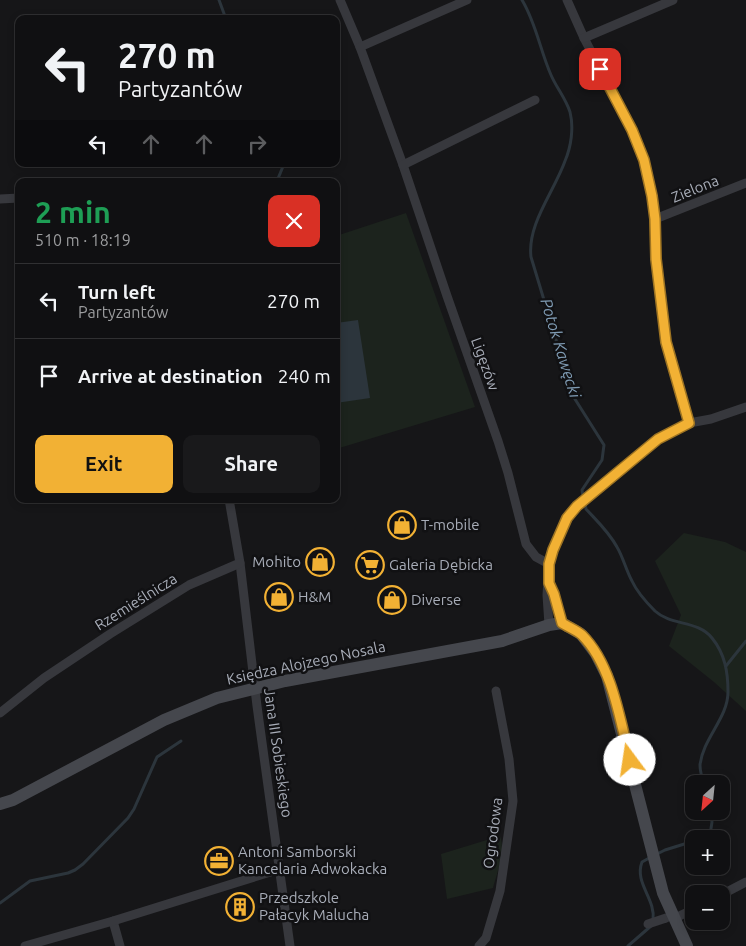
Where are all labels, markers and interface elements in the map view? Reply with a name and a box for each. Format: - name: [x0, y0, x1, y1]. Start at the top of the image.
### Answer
- icon: left: [35, 35, 100, 100]
- text: 270 m: [118, 35, 216, 75]
- pin: [579, 48, 621, 90]
- icon: arrive: [586, 55, 614, 83]
- text: Partyzantów: [118, 76, 242, 101]
- icon: left: [84, 130, 112, 158]
- icon: ahead: [137, 130, 165, 158]
- icon: ahead: [190, 130, 218, 158]
- icon: right: [243, 130, 271, 158]
- street label: Zielona: [669, 171, 721, 206]
- text: 2 min: [35, 195, 111, 229]
- button: close: [268, 195, 320, 247]
- text: 510 m · 18:19: [35, 231, 131, 249]
- text: Turn left: [78, 281, 156, 303]
- icon: left: [35, 287, 63, 315]
- text: 270 m: [267, 290, 320, 312]
- water label: Potok Kawęcki: [537, 296, 585, 401]
- text: Partyzantów: [78, 303, 168, 321]
- street label: Ligęzów: [468, 335, 503, 393]
- icon: arrive: [35, 362, 63, 390]
- text: Arrive at destination: [78, 365, 263, 387]
- text: 240 m: [278, 365, 331, 387]
- button: Exit: [35, 435, 173, 493]
- button: Share: [183, 435, 320, 493]
- shop icon: T-mobile: [387, 510, 417, 540]
- place label: T-mobile: [421, 516, 479, 533]
- shop icon: Mohito: [305, 547, 335, 577]
- supermarket icon: Galeria Dębicka: [355, 550, 385, 580]
- place label: Mohito: [252, 553, 301, 570]
- place label: Galeria Dębicka: [389, 556, 493, 573]
- street label: Rzemieślnicza: [92, 570, 180, 634]
- shop icon: H&M: [264, 582, 294, 612]
- shop icon: Diverse: [377, 585, 407, 615]
- place label: H&M: [298, 588, 331, 605]
- place label: Diverse: [411, 591, 461, 608]
- street label: Księdza Alojzego Nosala: [225, 637, 387, 688]
- street label: Jana III Sobieskiego: [261, 687, 296, 819]
- position arrow: [603, 733, 655, 785]
- north arrow: [685, 775, 730, 820]
- map controls: [685, 775, 730, 930]
- street label: Ogrodowa: [480, 796, 505, 870]
- button: +: [685, 830, 730, 875]
- place label: Antoni Samborski Kancelaria Adwokacka: [238, 843, 387, 877]
- office icon: Antoni Samborski Kancelaria Adwokacka: [204, 846, 234, 876]
- button: −: [685, 885, 730, 930]
- place label: Przedszkole Pałacyk Malucha: [259, 889, 369, 923]
- building icon: Przedszkole Pałacyk Malucha: [225, 892, 255, 922]

